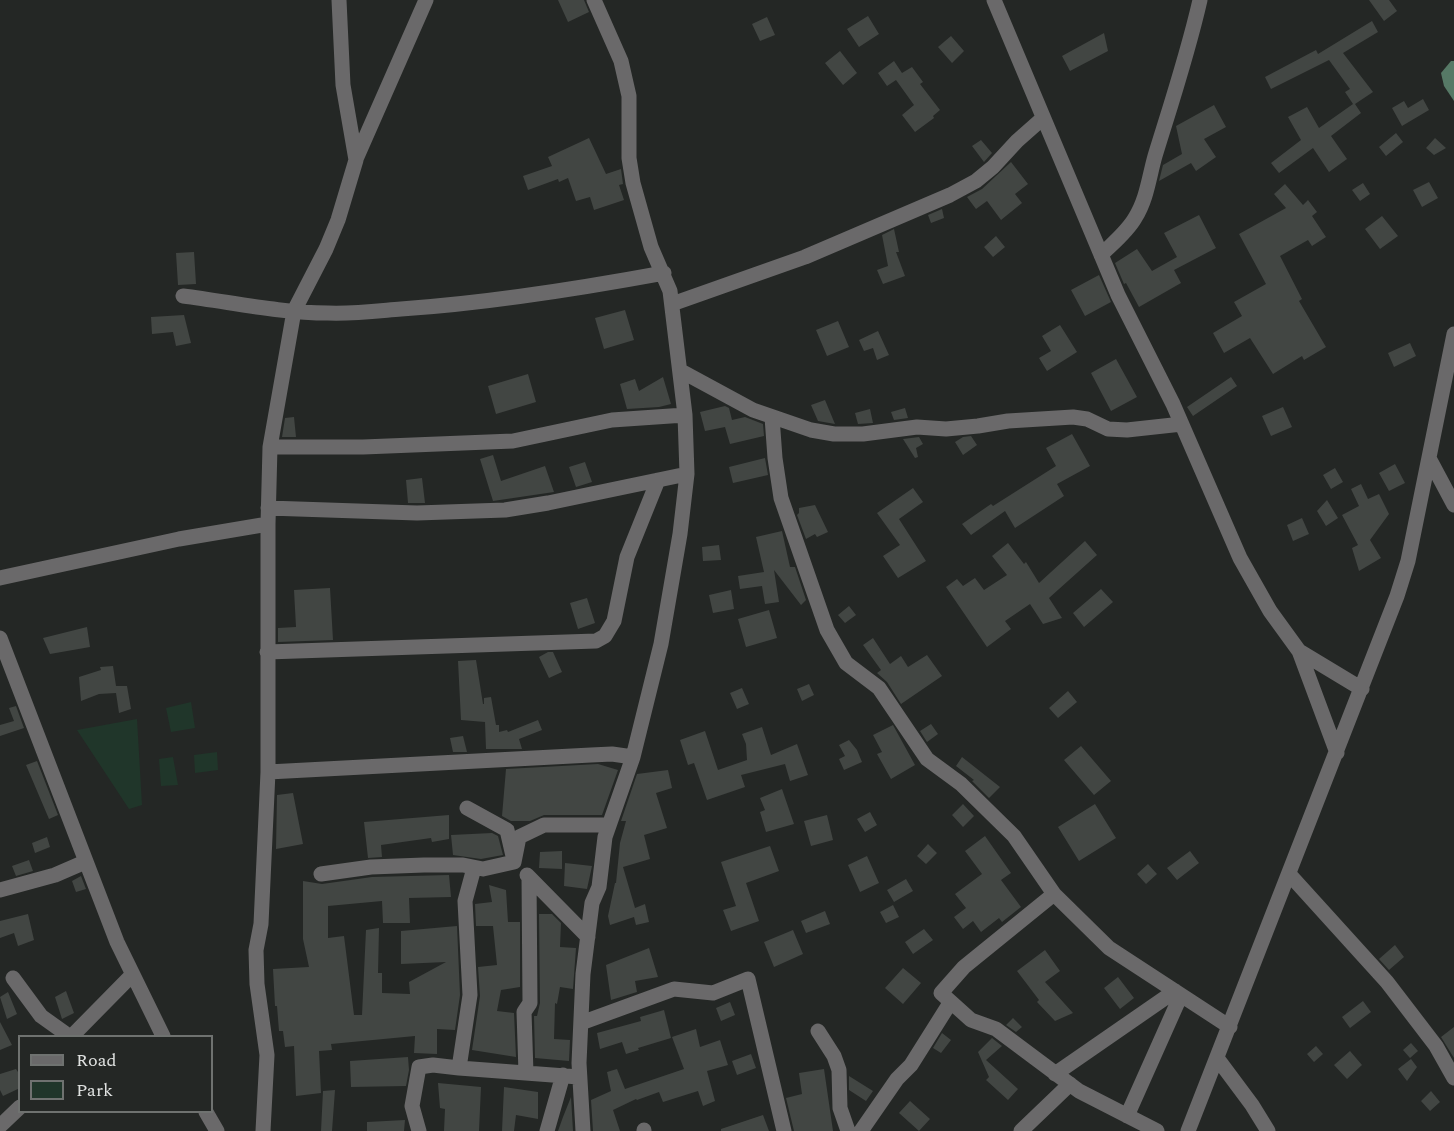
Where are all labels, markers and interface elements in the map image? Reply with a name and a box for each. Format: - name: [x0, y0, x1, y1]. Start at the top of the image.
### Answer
- legend: [18, 1035, 213, 1113]
- text: Road: [76, 1047, 117, 1074]
- text: Park: [76, 1077, 113, 1104]

